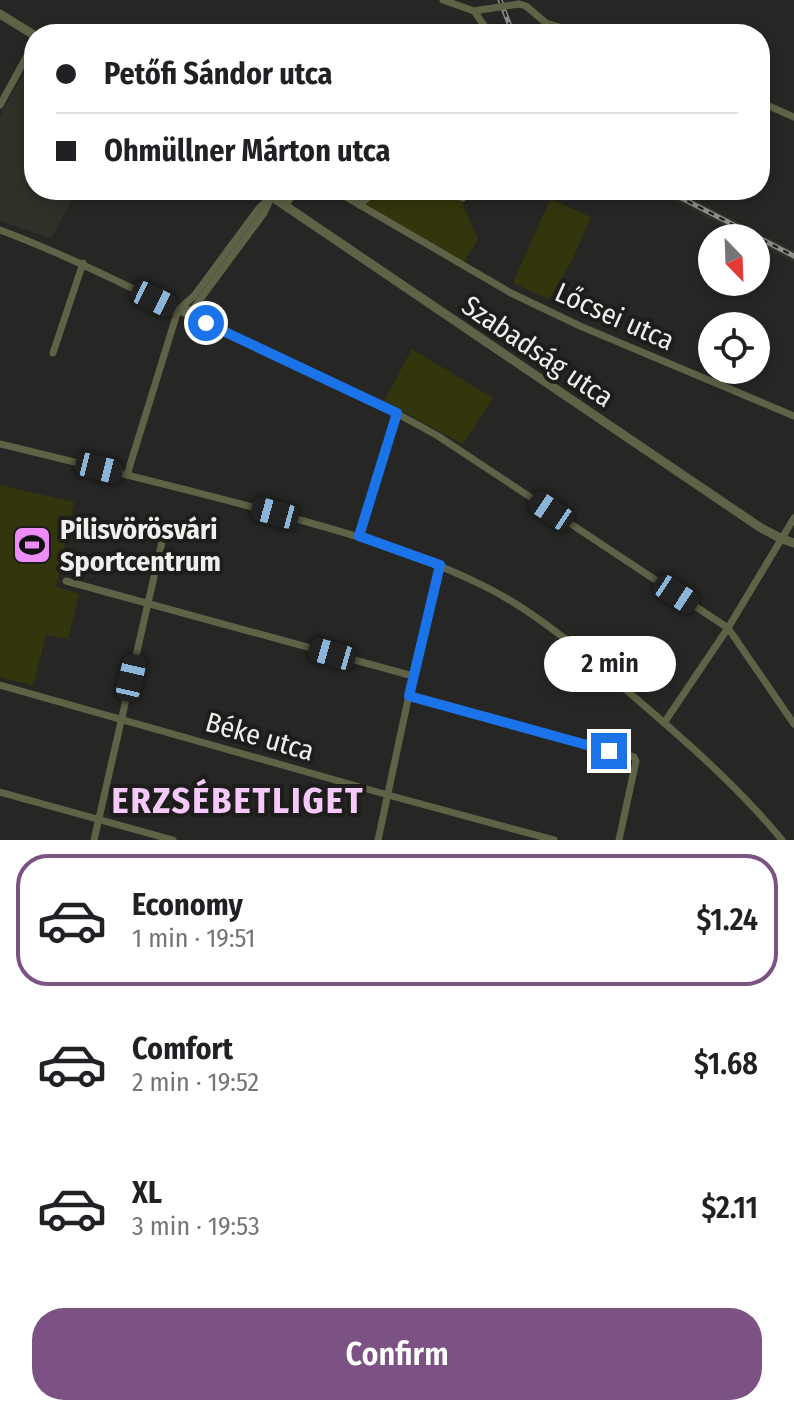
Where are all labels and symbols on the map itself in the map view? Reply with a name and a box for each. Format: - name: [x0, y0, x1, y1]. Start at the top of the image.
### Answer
- north arrow: [698, 224, 770, 296]
- street label: Lőcsei utca: [550, 276, 679, 357]
- car: [127, 278, 181, 320]
- street label: Szabadság utca: [456, 289, 620, 414]
- route start: [188, 305, 224, 341]
- car: [73, 451, 125, 485]
- car: [524, 488, 578, 534]
- car: [249, 495, 301, 531]
- place label: Pilisvörösvári Sportcentrum: [60, 513, 221, 578]
- sports icon: Pilisvörösvári Sportcentrum: [11, 524, 53, 566]
- car: [649, 571, 703, 617]
- callout: 2 min: [543, 635, 675, 691]
- car: [306, 636, 358, 672]
- car: [114, 652, 148, 704]
- street label: Béke utca: [202, 705, 318, 768]
- route end: [591, 733, 627, 769]
- district label: ERZSÉBETLIGET: [111, 778, 365, 823]

